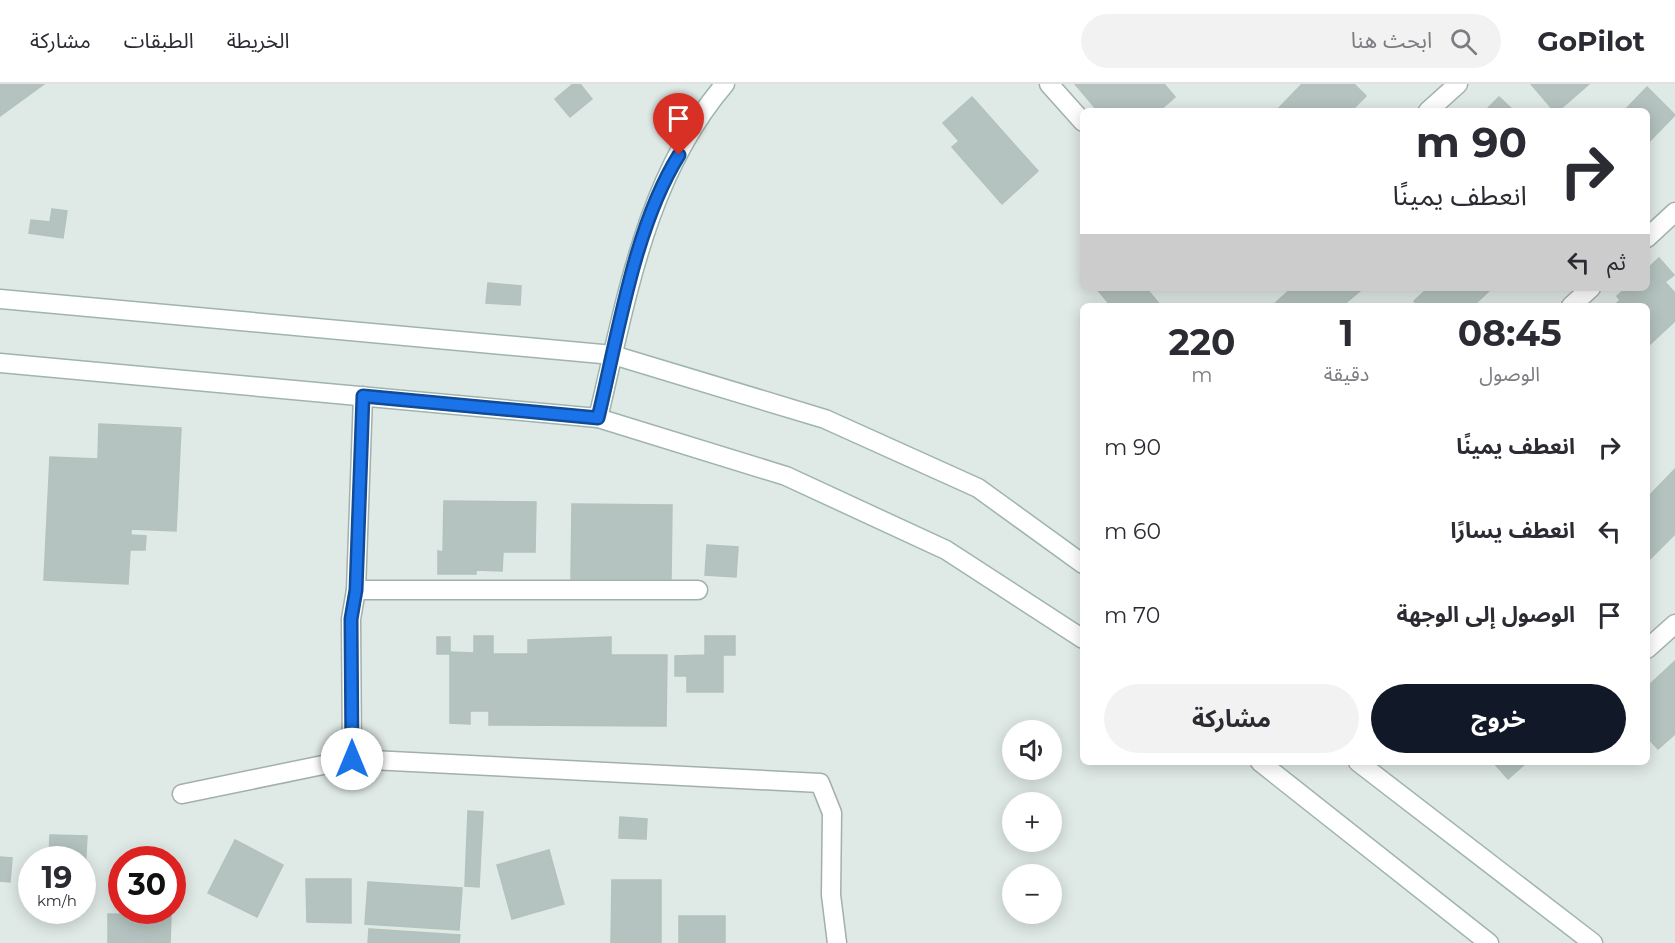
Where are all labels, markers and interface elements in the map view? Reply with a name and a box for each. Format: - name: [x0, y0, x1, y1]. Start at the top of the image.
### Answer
- search box: [1081, 14, 1501, 68]
- text: GoPilot: [1537, 24, 1645, 58]
- icon: search: [1447, 25, 1480, 58]
- text: ابحث هنا: [1351, 27, 1432, 54]
- text: مشاركة: [30, 28, 91, 53]
- text: الطبقات: [124, 28, 194, 53]
- text: الخريطة: [227, 28, 290, 53]
- pin: [653, 93, 704, 155]
- icon: arrive: [662, 102, 695, 135]
- text: 90 m: [1416, 116, 1527, 168]
- icon: right: [1548, 132, 1626, 210]
- text: انعطف يمينًا: [1392, 179, 1527, 212]
- icon: left: [1562, 246, 1595, 279]
- text: ثم: [1607, 249, 1626, 276]
- text: 1: [1339, 311, 1354, 355]
- text: 08:45: [1458, 311, 1562, 355]
- text: 220: [1168, 320, 1235, 364]
- text: دقيقة: [1324, 362, 1369, 386]
- text: الوصول: [1479, 362, 1540, 386]
- text: m: [1191, 363, 1212, 387]
- icon: right: [1593, 431, 1626, 464]
- text: انعطف يمينًا: [1456, 433, 1575, 460]
- text: 90 m: [1104, 434, 1161, 461]
- icon: left: [1593, 515, 1626, 548]
- text: انعطف يسارًا: [1451, 517, 1575, 544]
- text: 60 m: [1104, 518, 1161, 545]
- icon: arrive: [1593, 599, 1626, 632]
- text: الوصول إلى الوجهة: [1396, 601, 1575, 628]
- text: 70 m: [1104, 602, 1160, 629]
- button: مشاركة: [1104, 684, 1359, 753]
- button: خروج: [1371, 684, 1626, 753]
- map controls: [1002, 720, 1062, 924]
- button: sound: [1002, 720, 1062, 780]
- position arrow: [320, 727, 384, 791]
- button: +: [1002, 792, 1062, 852]
- speed limit sign: 30: [108, 846, 186, 924]
- text: 19: [42, 859, 72, 896]
- button: −: [1002, 864, 1062, 924]
- text: km/h: [37, 891, 77, 910]

